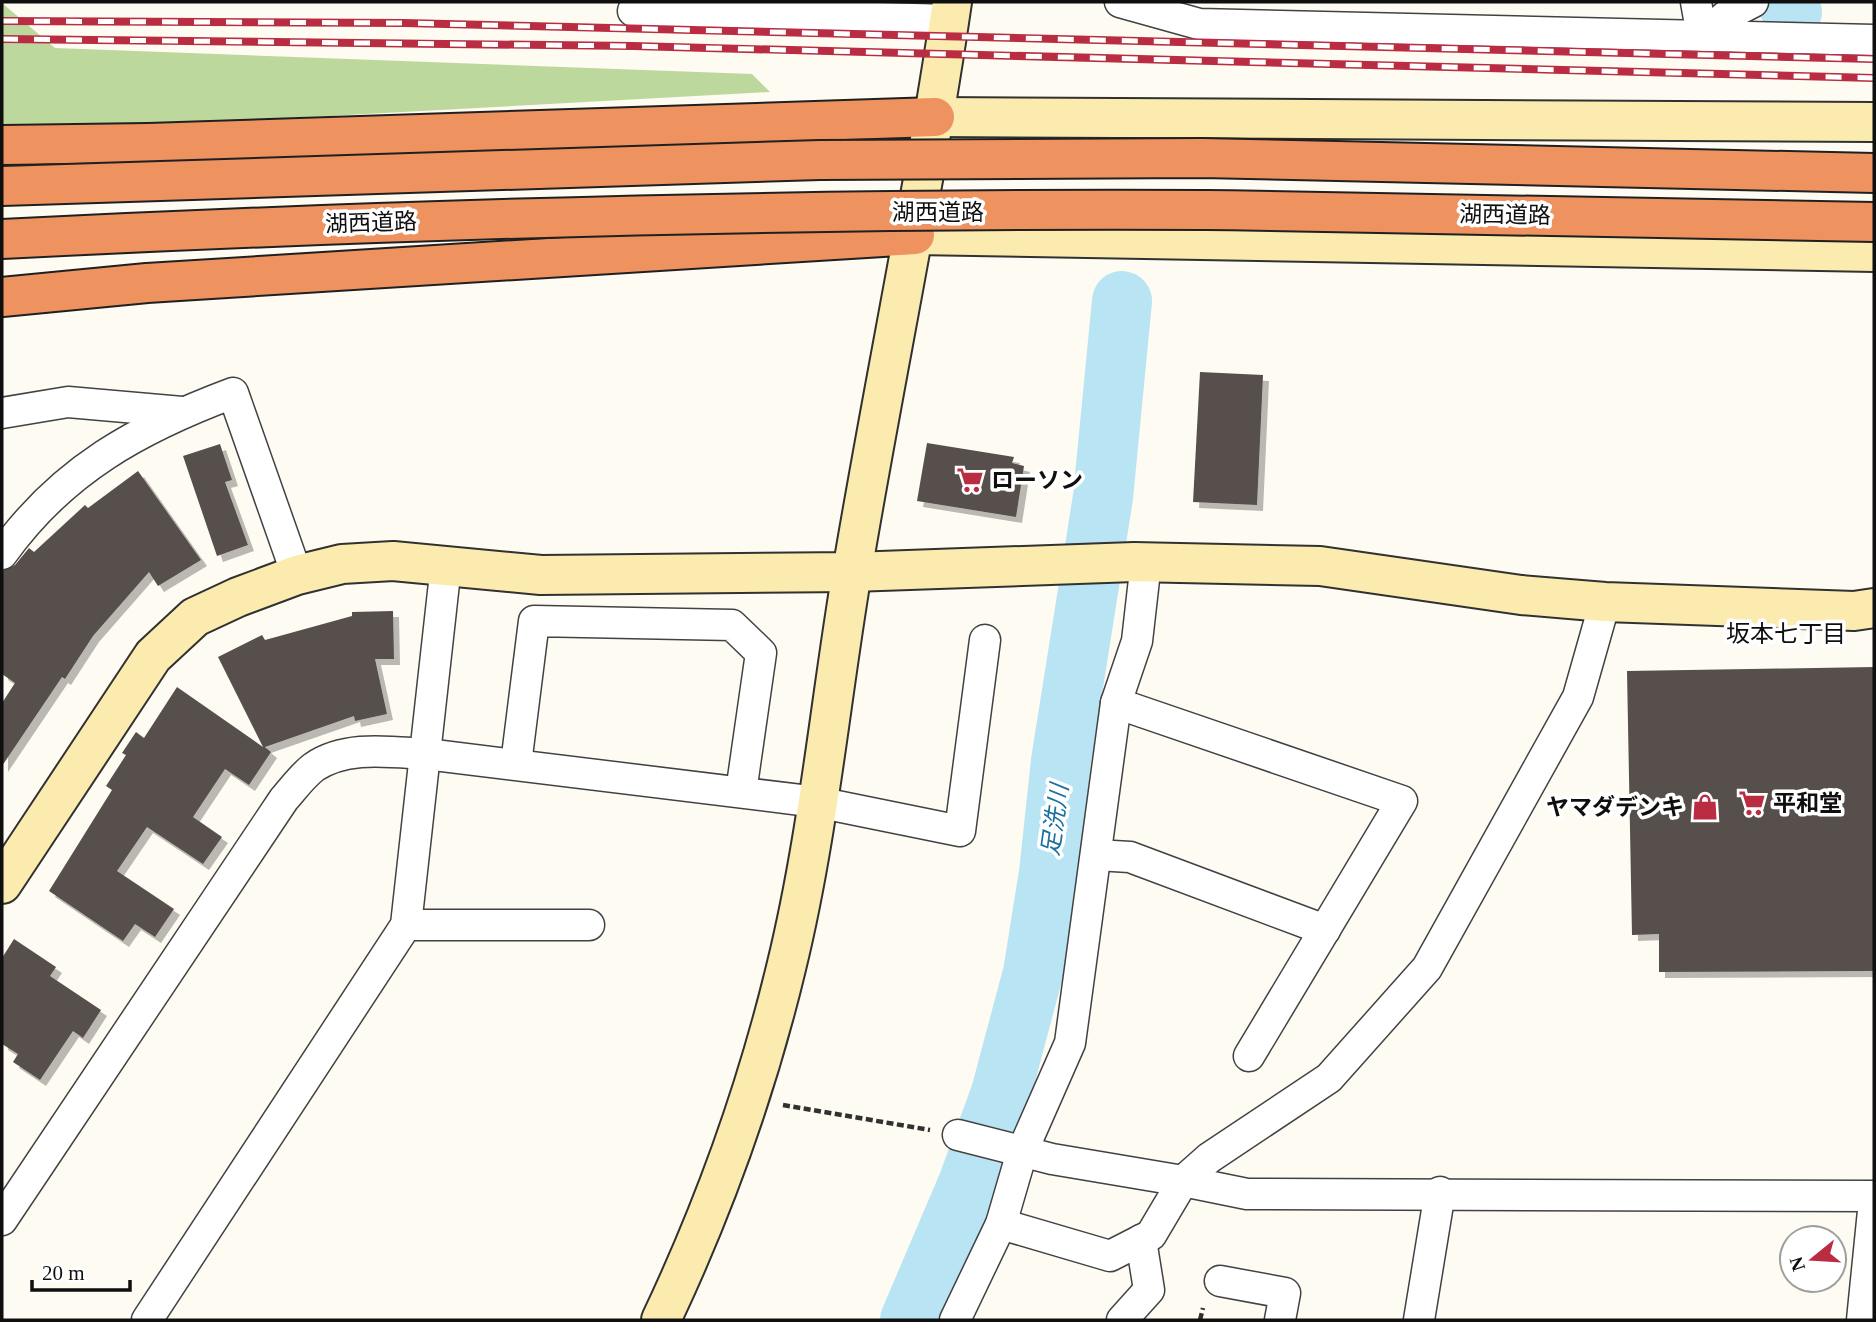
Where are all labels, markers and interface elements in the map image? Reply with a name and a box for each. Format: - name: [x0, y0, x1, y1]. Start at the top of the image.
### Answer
- street label: 湖西道路: [892, 200, 984, 225]
- street label: 湖西道路: [1459, 202, 1551, 228]
- street label: 湖西道路: [325, 209, 417, 237]
- supermarket icon: ローソン: [955, 465, 985, 495]
- place label: ローソン: [991, 468, 1083, 493]
- district label: 坂本七丁目: [1726, 621, 1846, 647]
- water label: 足洗川: [1037, 780, 1073, 857]
- supermarket icon: 平和堂: [1737, 788, 1767, 818]
- place label: 平和堂: [1773, 791, 1842, 816]
- shop icon: ヤマダデンキ: [1690, 792, 1720, 822]
- place label: ヤマダデンキ: [1546, 794, 1684, 820]
- north arrow: [1778, 1224, 1848, 1294]
- scale bar: [32, 1248, 130, 1292]
- text: N: [1785, 1254, 1809, 1274]
- text: 20 m: [42, 1261, 85, 1285]

